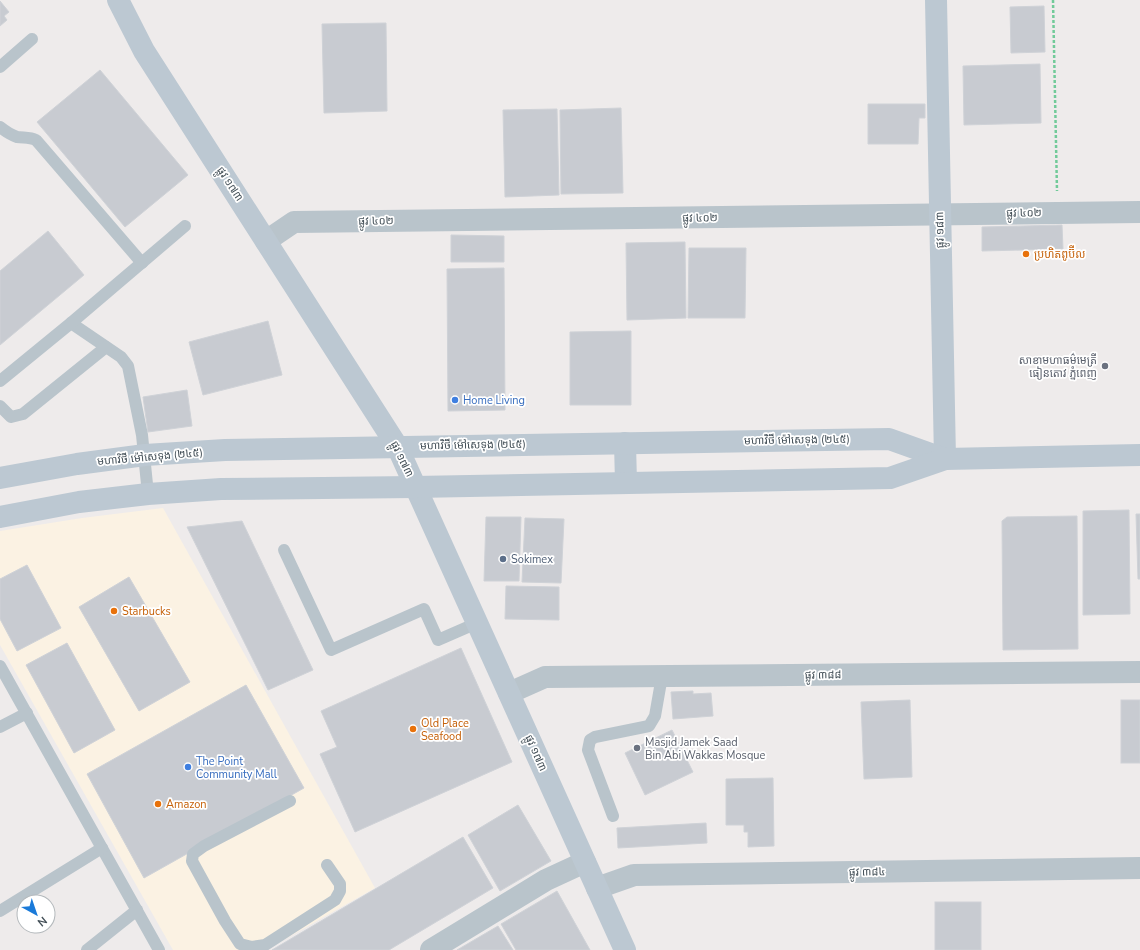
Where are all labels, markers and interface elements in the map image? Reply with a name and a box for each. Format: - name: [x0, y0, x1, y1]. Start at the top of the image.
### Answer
- street label: ផ្លូវ ១៧៣: [211, 164, 247, 205]
- street label: ផ្លូវ ៤០២: [1006, 205, 1042, 223]
- street label: ផ្លូវ ៤០២: [682, 210, 718, 228]
- street label: ផ្លូវ ១៨៣: [932, 211, 950, 249]
- street label: ផ្លូវ ៤០២: [358, 213, 394, 231]
- place label: ប្រហិតពូប៊ីល: [1034, 245, 1086, 262]
- marker: ប្រហិតពូប៊ីល: [1021, 249, 1031, 259]
- place label: សាខាមហាធម៌មេត្រី ធៀនតោវ ភ្នំពេញ: [1019, 352, 1097, 381]
- marker: សាខាមហាធម៌មេត្រី ធៀនតោវ ភ្នំពេញ: [1100, 361, 1110, 371]
- place label: Home Living: [463, 393, 525, 408]
- marker: Home Living: [450, 395, 460, 405]
- street label: មហាវិថី ម៉ៅសេទុង (២៤៥): [744, 431, 850, 448]
- street label: មហាវិថី ម៉ៅសេទុង (២៤៥): [420, 436, 526, 453]
- street label: ផ្លូវ ១៧៣: [385, 438, 417, 481]
- street label: មហាវិថី ម៉ៅសេទុង (២៤៥): [96, 445, 203, 469]
- place label: Sokimex: [511, 552, 553, 567]
- marker: Sokimex: [498, 554, 508, 564]
- place label: Starbucks: [122, 604, 171, 619]
- marker: Starbucks: [109, 606, 119, 616]
- street label: ផ្លូវ ៣៨៨: [804, 667, 842, 685]
- place label: Old Place Seafood: [421, 716, 469, 744]
- marker: Old Place Seafood: [408, 724, 418, 734]
- street label: ផ្លូវ ១៧៣: [519, 732, 551, 775]
- place label: Masjid Jamek Saad Bin Abi Wakkas Mosque: [645, 735, 765, 763]
- marker: Masjid Jamek Saad Bin Abi Wakkas Mosque: [632, 743, 642, 753]
- place label: The Point Community Mall: [196, 754, 278, 782]
- marker: The Point Community Mall: [183, 762, 193, 772]
- place label: Amazon: [166, 797, 207, 812]
- marker: Amazon: [153, 799, 163, 809]
- street label: ផ្លូវ ៣៨៤: [848, 864, 886, 882]
- north arrow: [16, 894, 56, 934]
- text: N: [34, 913, 50, 930]

